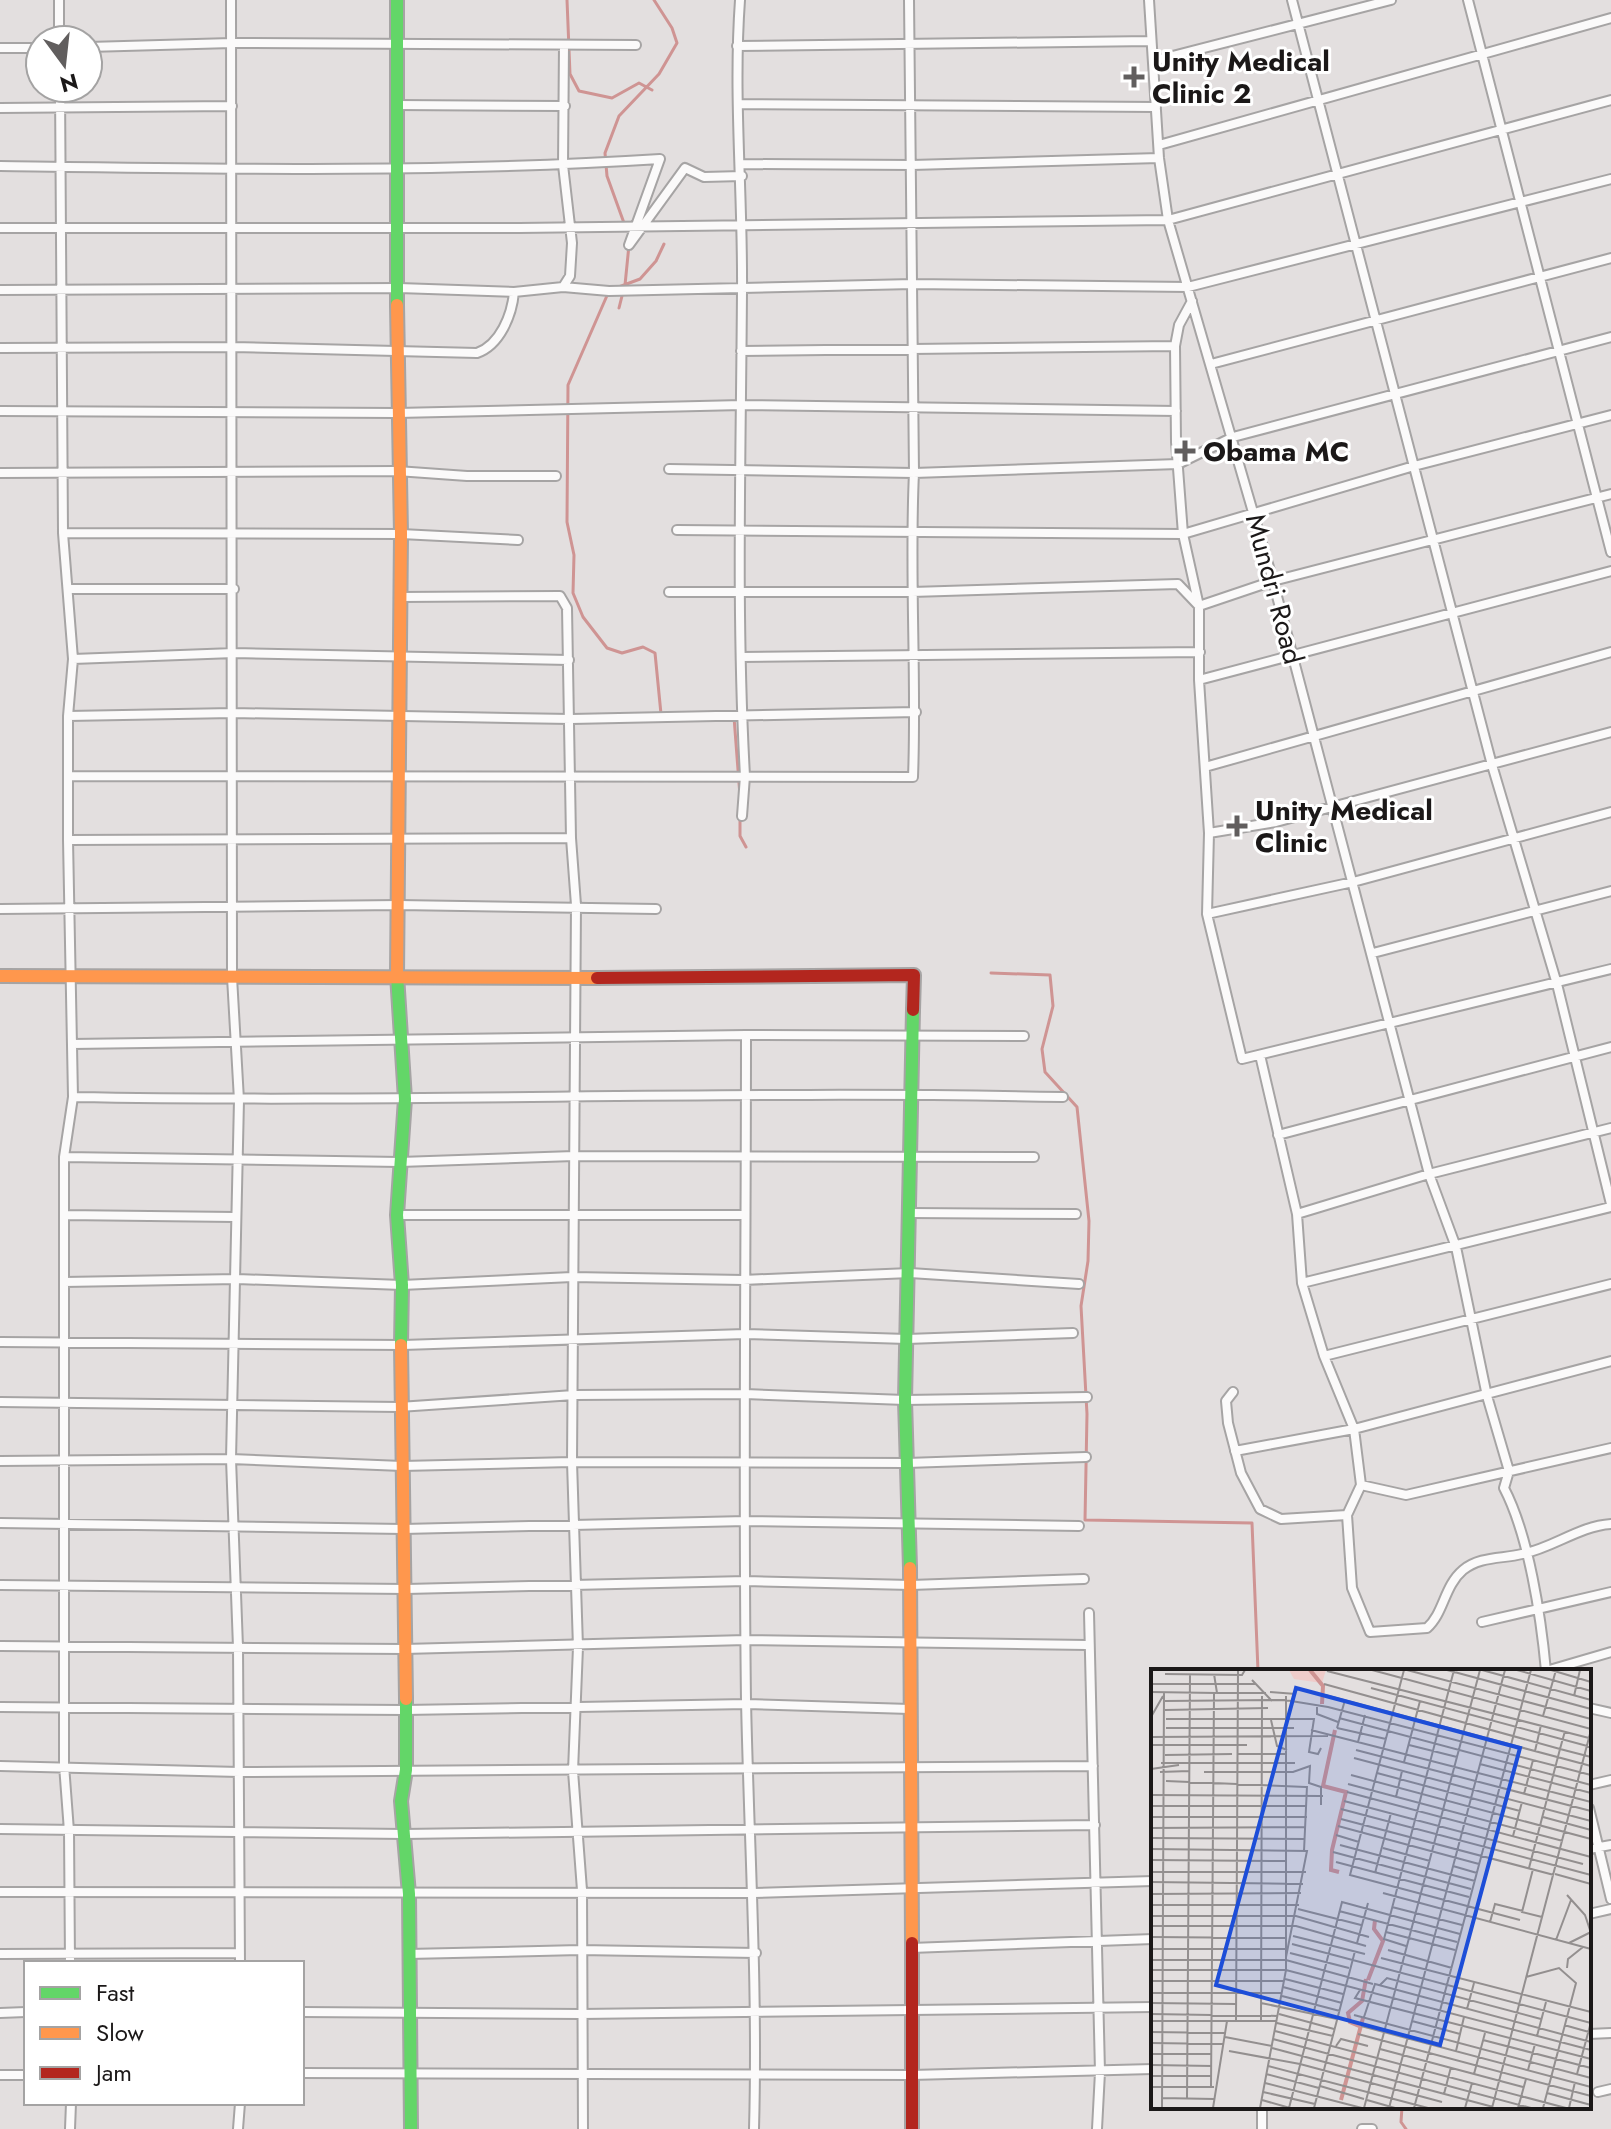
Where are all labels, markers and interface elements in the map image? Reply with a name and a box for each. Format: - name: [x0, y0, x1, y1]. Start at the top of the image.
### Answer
- north arrow: [24, 24, 104, 104]
- place label: Unity Medical Clinic 2: [1152, 41, 1330, 114]
- text: N: [57, 66, 82, 101]
- marker: Unity Medical Clinic 2: [1123, 66, 1145, 88]
- place label: Obama MC: [1203, 431, 1349, 472]
- marker: Obama MC: [1174, 440, 1196, 462]
- street label: Mundri Road: [1235, 510, 1314, 669]
- place label: Unity Medical Clinic: [1255, 790, 1433, 863]
- marker: Unity Medical Clinic: [1226, 815, 1248, 837]
- inset map: [1151, 1669, 1591, 2109]
- legend: [24, 1961, 304, 2105]
- text: Fast: [96, 1975, 134, 2010]
- text: Slow: [96, 2015, 144, 2050]
- text: Jam: [93, 2055, 132, 2090]

